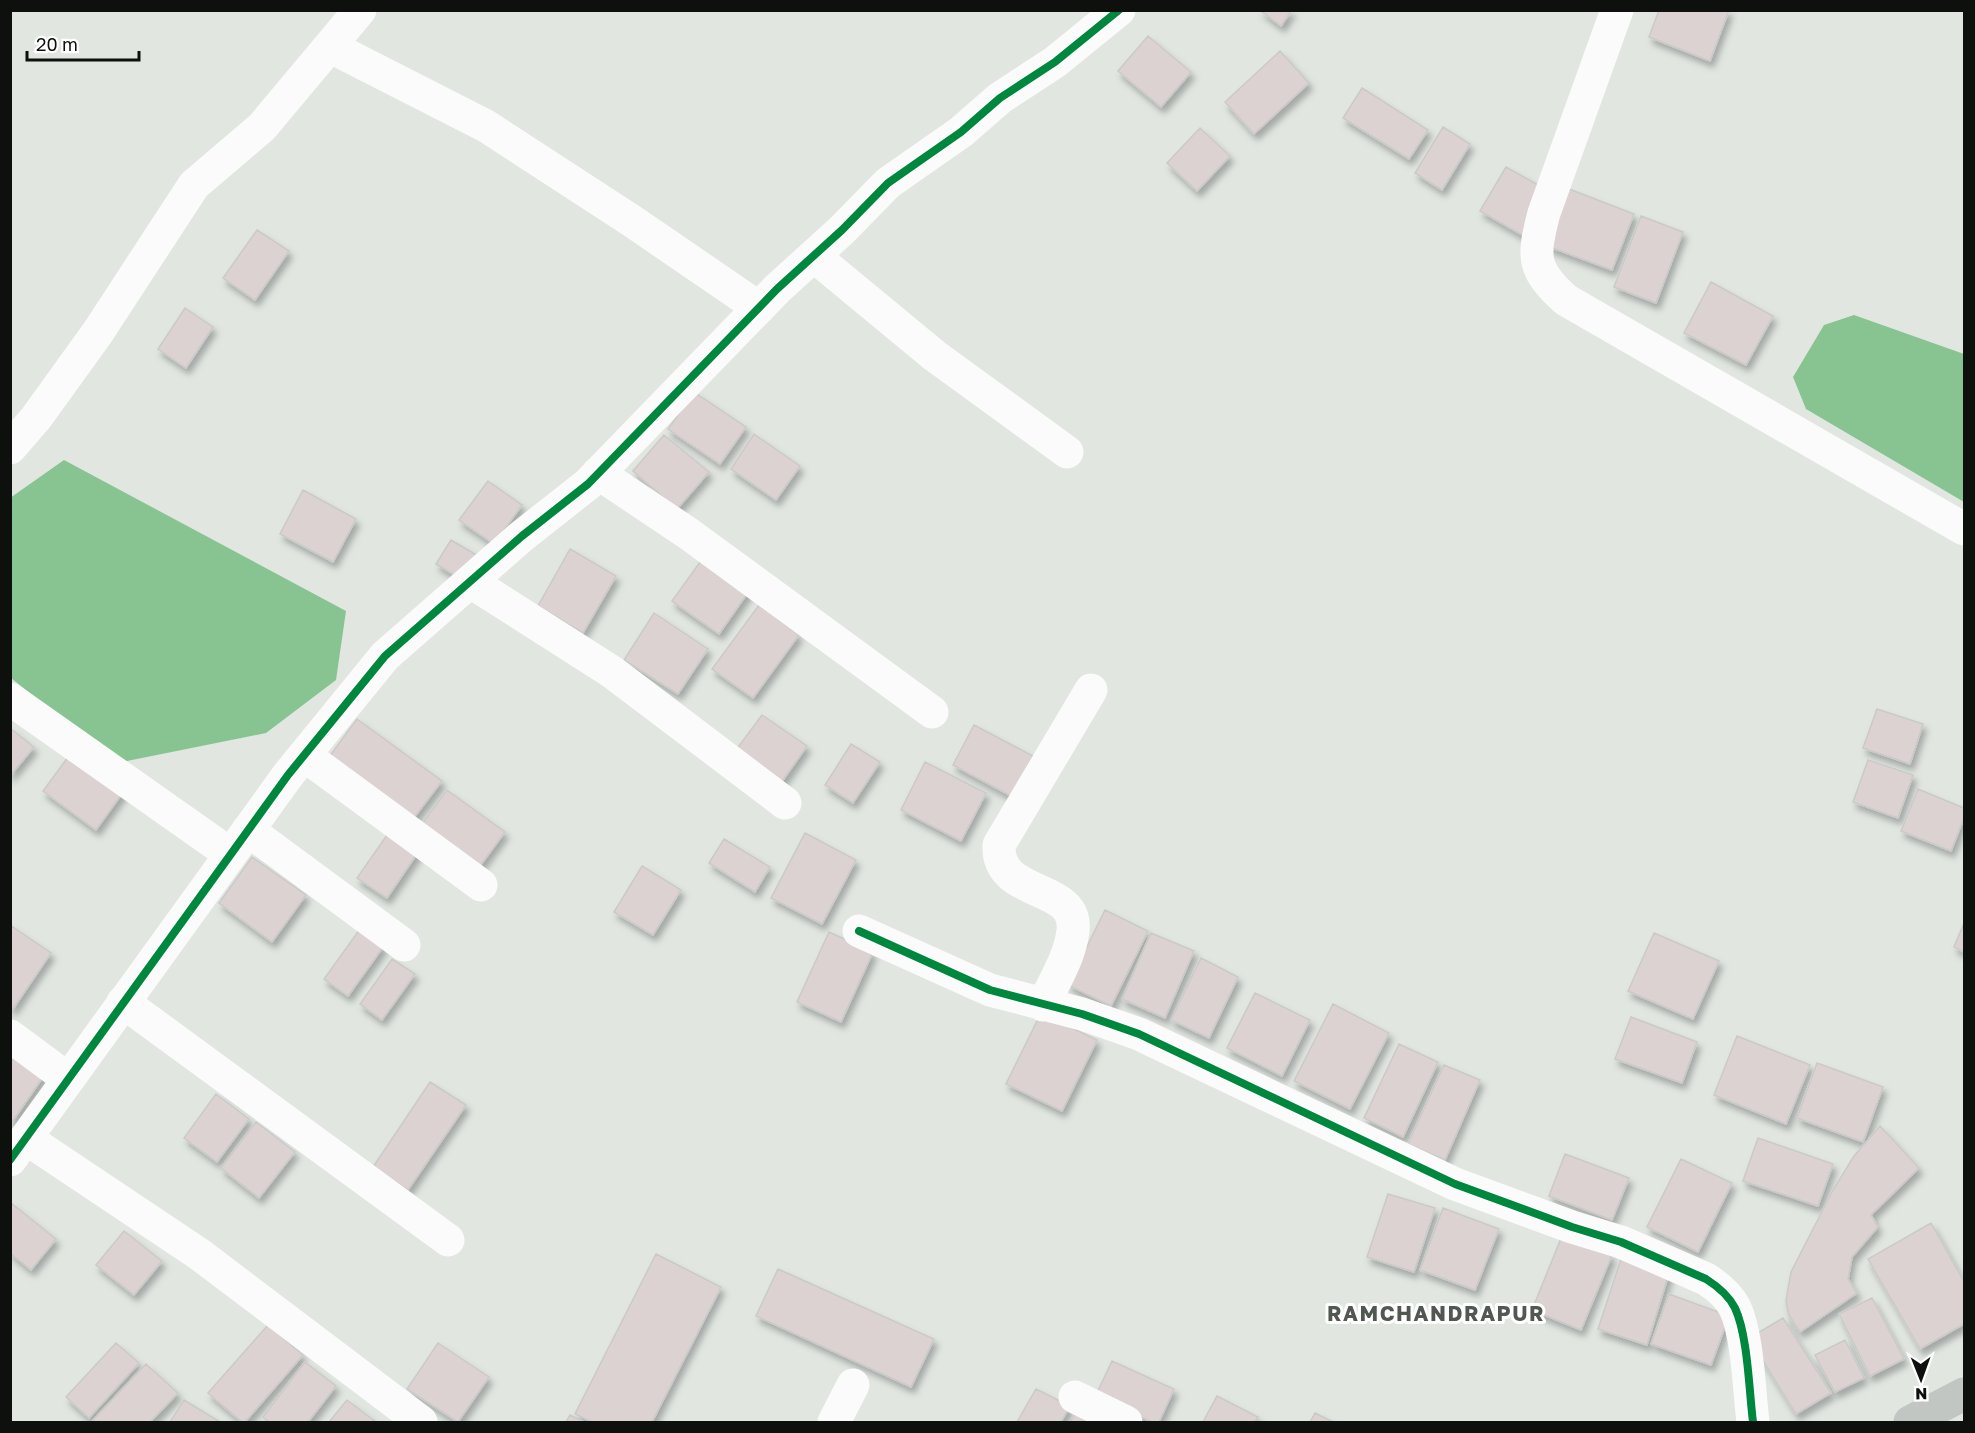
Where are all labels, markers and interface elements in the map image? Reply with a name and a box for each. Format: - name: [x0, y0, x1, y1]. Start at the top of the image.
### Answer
- scale bar: [27, 24, 140, 62]
- text: 20 m: [36, 33, 78, 55]
- district label: RAMCHANDRAPUR: [1327, 1300, 1545, 1326]
- north arrow: [1891, 1349, 1951, 1409]
- text: N: [1915, 1384, 1928, 1404]

